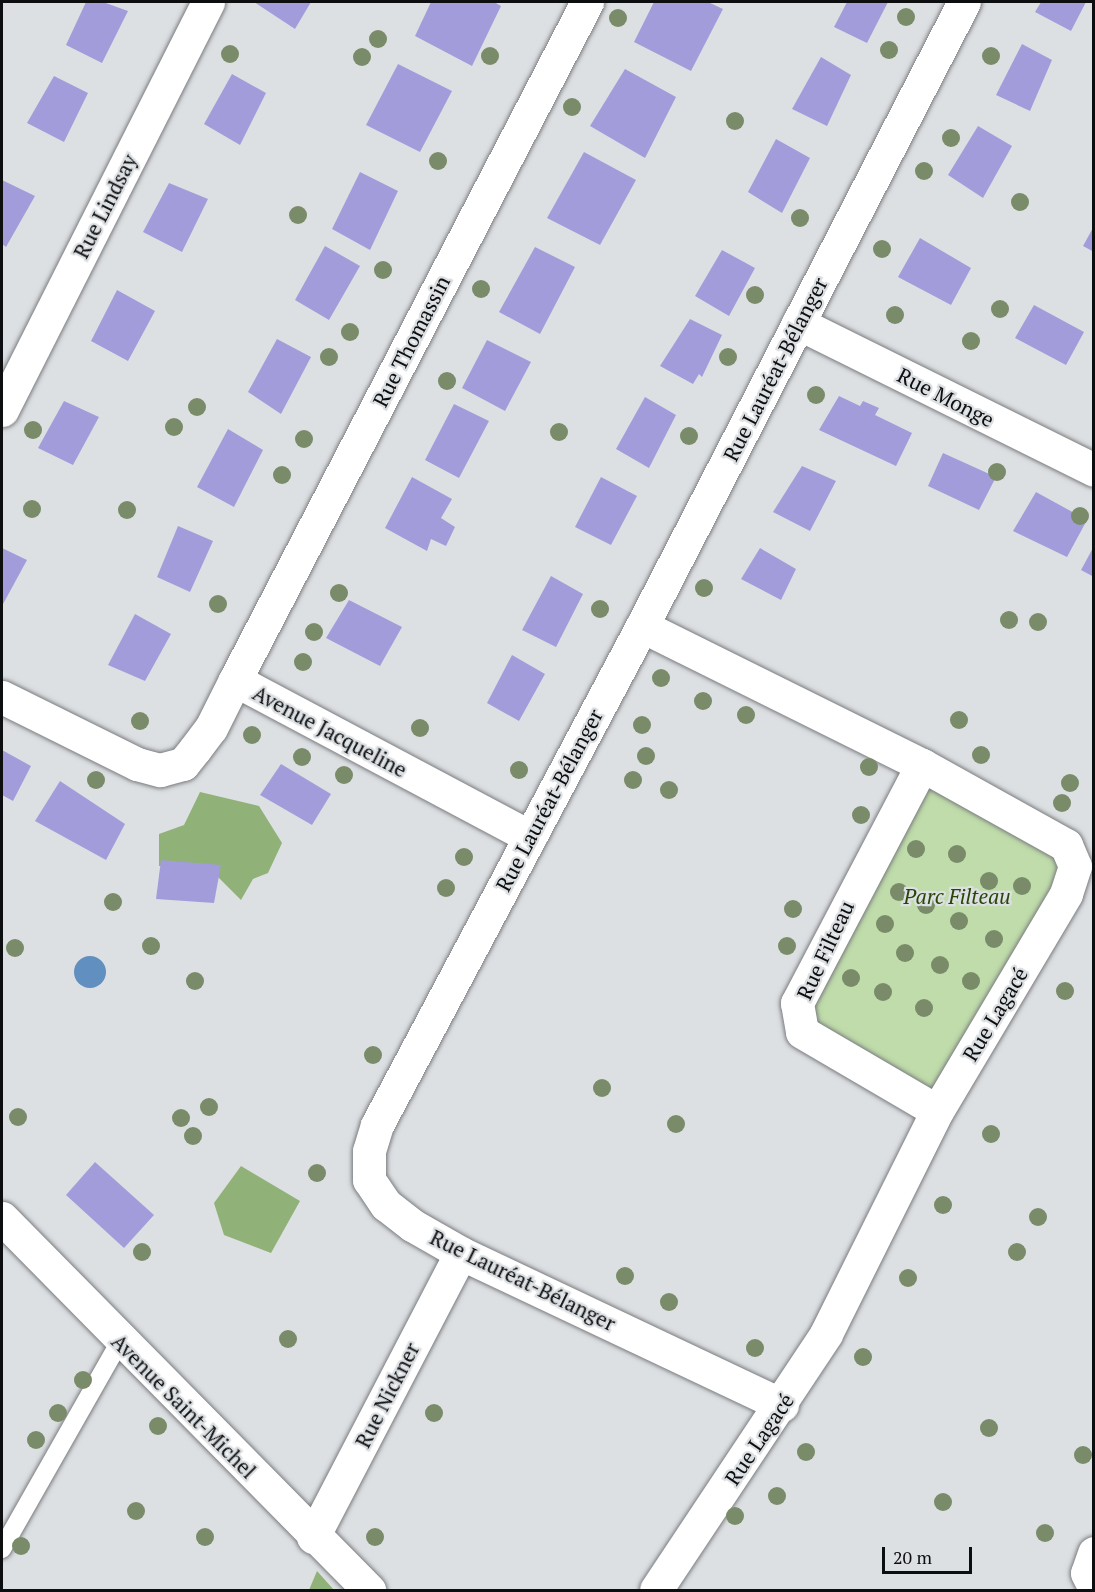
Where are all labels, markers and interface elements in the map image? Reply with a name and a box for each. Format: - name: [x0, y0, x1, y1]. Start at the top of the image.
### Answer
- street label: Rue Lindsay: [68, 150, 142, 262]
- street label: Rue Thomassin: [367, 271, 455, 411]
- street label: Rue Lauréat-Bélanger: [718, 273, 832, 465]
- street label: Rue Monge: [894, 362, 998, 432]
- street label: Avenue Jacqueline: [249, 680, 411, 782]
- street label: Rue Lauréat-Bélanger: [490, 704, 608, 896]
- park label: Parc Filteau: [903, 883, 1011, 909]
- street label: Rue Filteau: [791, 897, 859, 1003]
- street label: Rue Lagacé: [957, 963, 1033, 1065]
- street label: Rue Lauréat-Bélanger: [426, 1224, 620, 1336]
- street label: Avenue Saint-Michel: [107, 1329, 261, 1483]
- street label: Rue Nickner: [350, 1338, 424, 1452]
- street label: Rue Lagacé: [719, 1388, 799, 1490]
- scale bar: [885, 1535, 975, 1573]
- text: 20 m: [893, 1545, 932, 1569]

